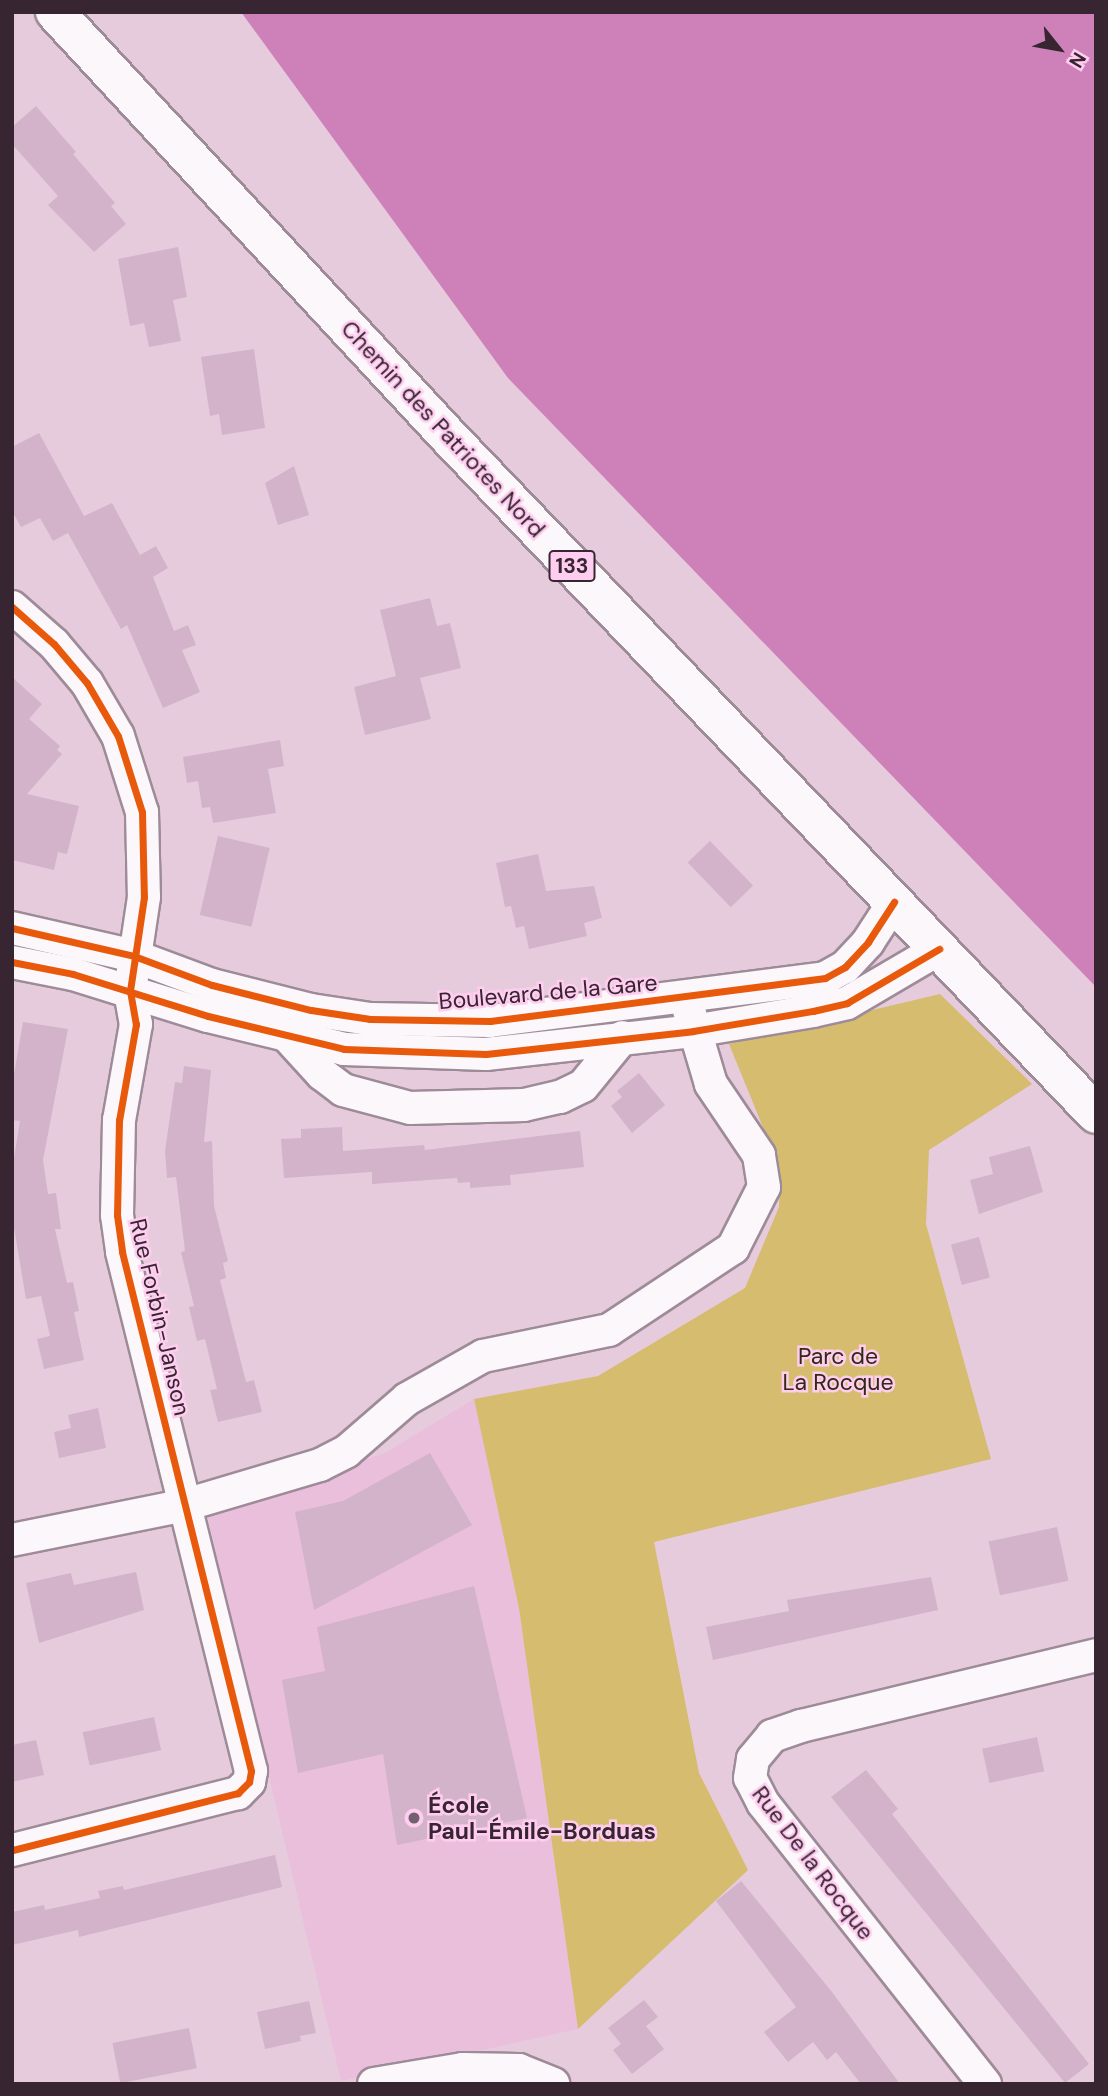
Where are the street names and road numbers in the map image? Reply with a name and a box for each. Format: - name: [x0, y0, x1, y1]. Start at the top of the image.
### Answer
- street label: Chemin des Patriotes Nord: [335, 315, 551, 543]
- road number: 133: [548, 548, 596, 584]
- street label: Boulevard de la Gare: [437, 969, 659, 1015]
- street label: Rue Forbin-Janson: [124, 1216, 196, 1418]
- street label: Rue De la Rocque: [746, 1781, 880, 1945]

